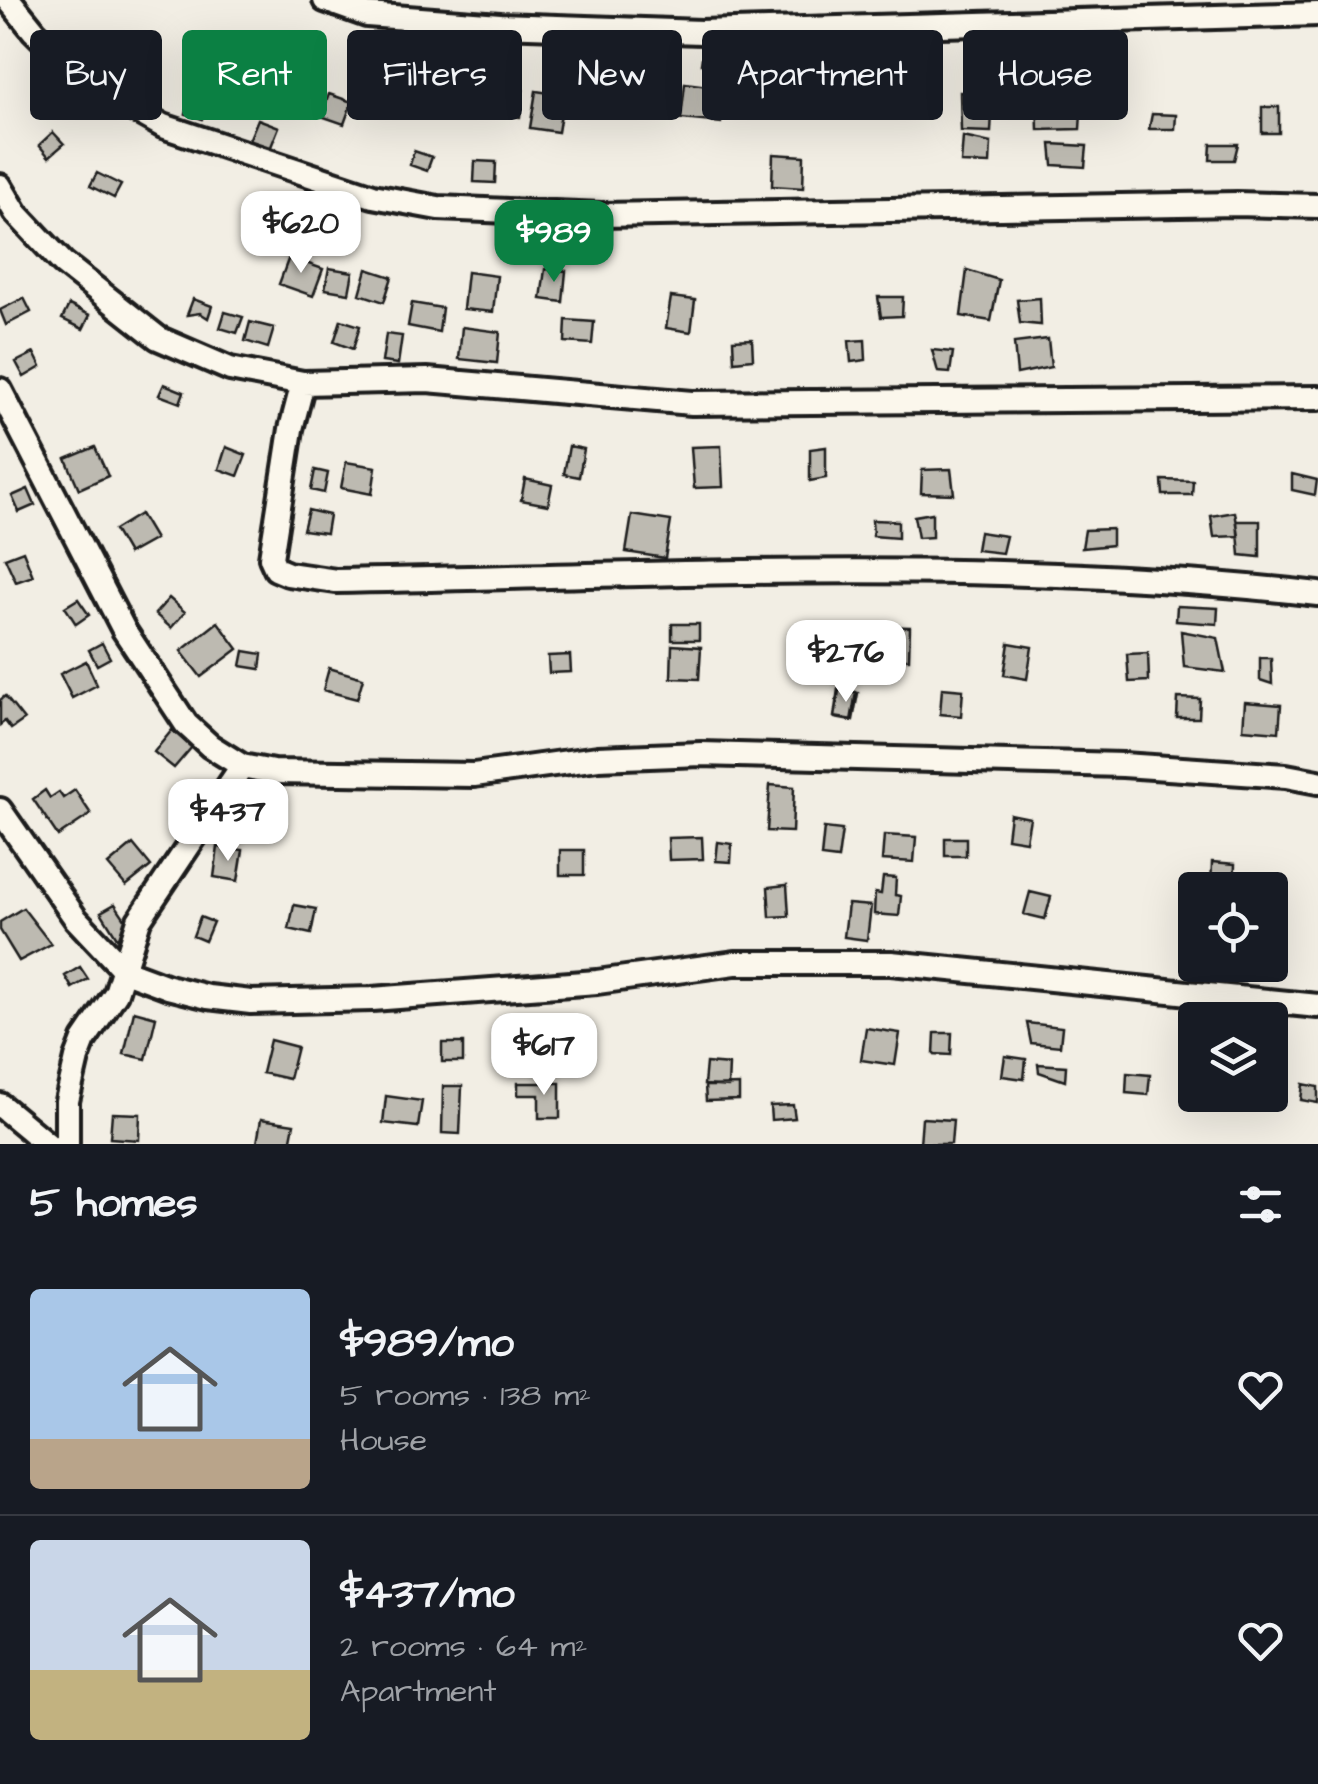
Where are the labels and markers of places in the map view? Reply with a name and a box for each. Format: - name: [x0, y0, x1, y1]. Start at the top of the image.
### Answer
- pin: $620: [242, 191, 360, 276]
- pin: $989: [495, 200, 613, 285]
- pin: $276: [787, 620, 905, 705]
- pin: $437: [169, 779, 287, 864]
- pin: $617: [485, 1013, 603, 1098]

